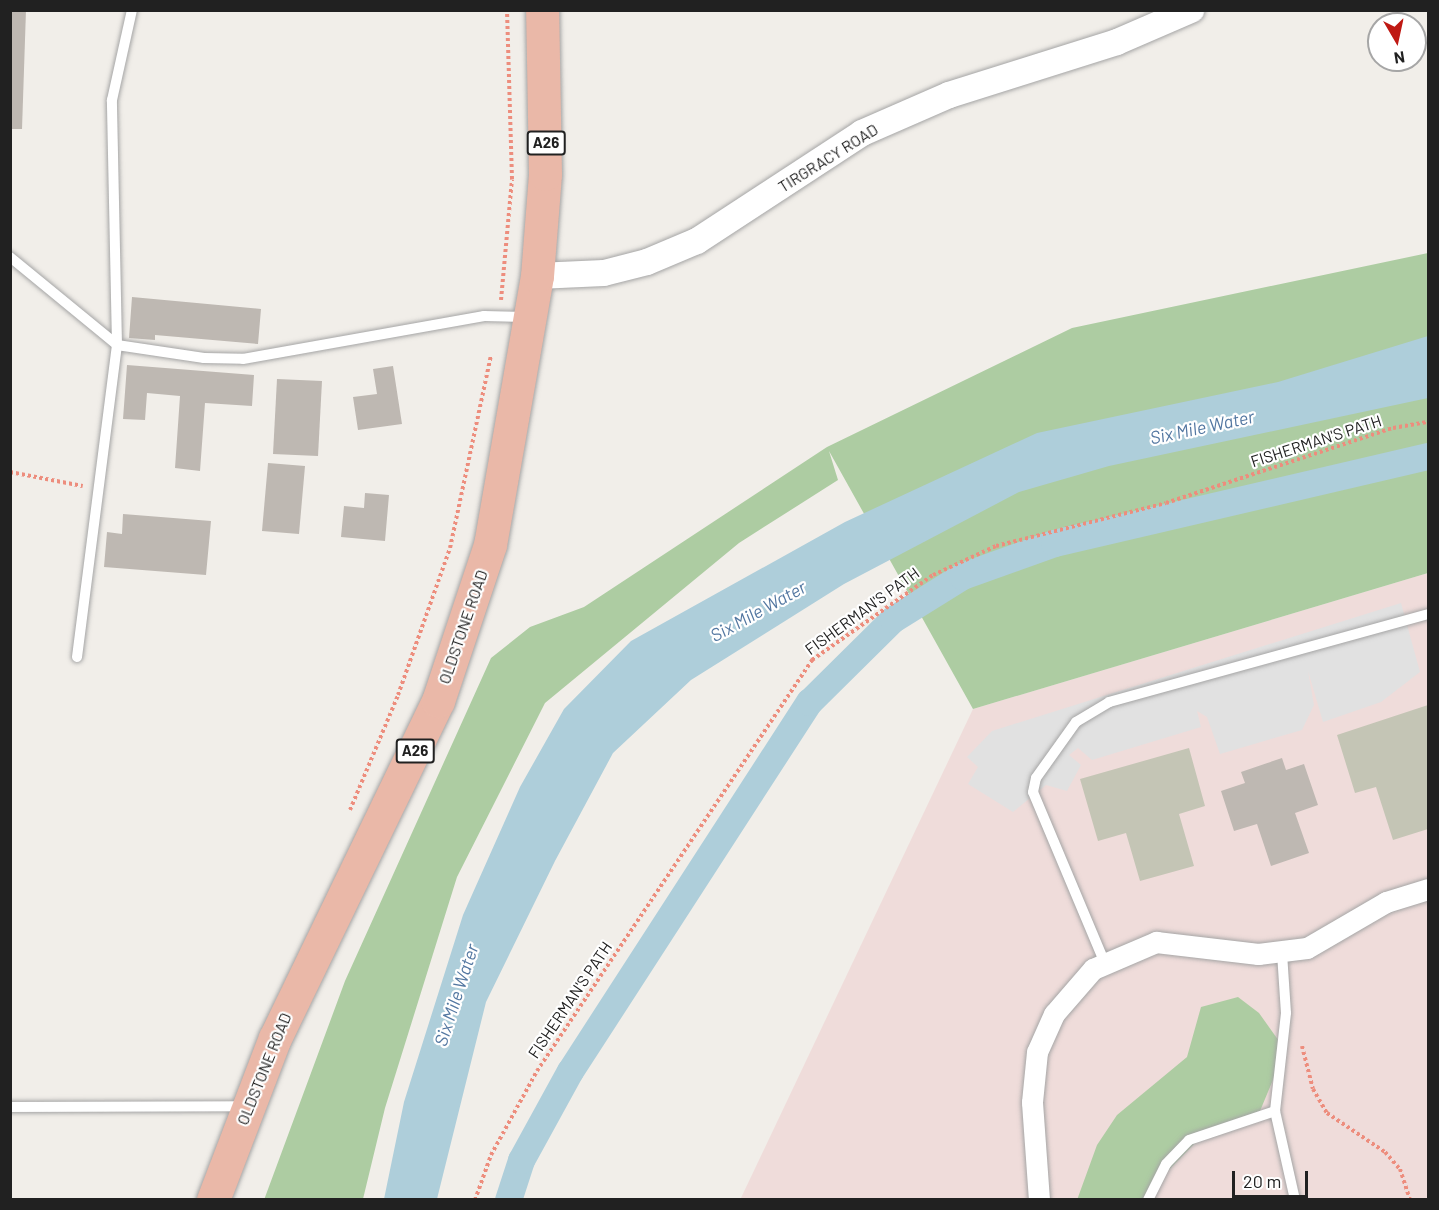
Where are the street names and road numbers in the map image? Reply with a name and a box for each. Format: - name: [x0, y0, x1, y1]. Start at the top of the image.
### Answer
- street label: TIRGRACY ROAD: [775, 120, 881, 196]
- road number: A26: [526, 131, 566, 155]
- street label: FISHERMAN'S PATH: [1248, 411, 1384, 471]
- street label: FISHERMAN'S PATH: [801, 563, 923, 659]
- street label: OLDSTONE ROAD: [435, 568, 491, 686]
- road number: A26: [396, 739, 434, 763]
- street label: FISHERMAN'S PATH: [524, 938, 616, 1062]
- street label: OLDSTONE ROAD: [233, 1010, 295, 1128]

